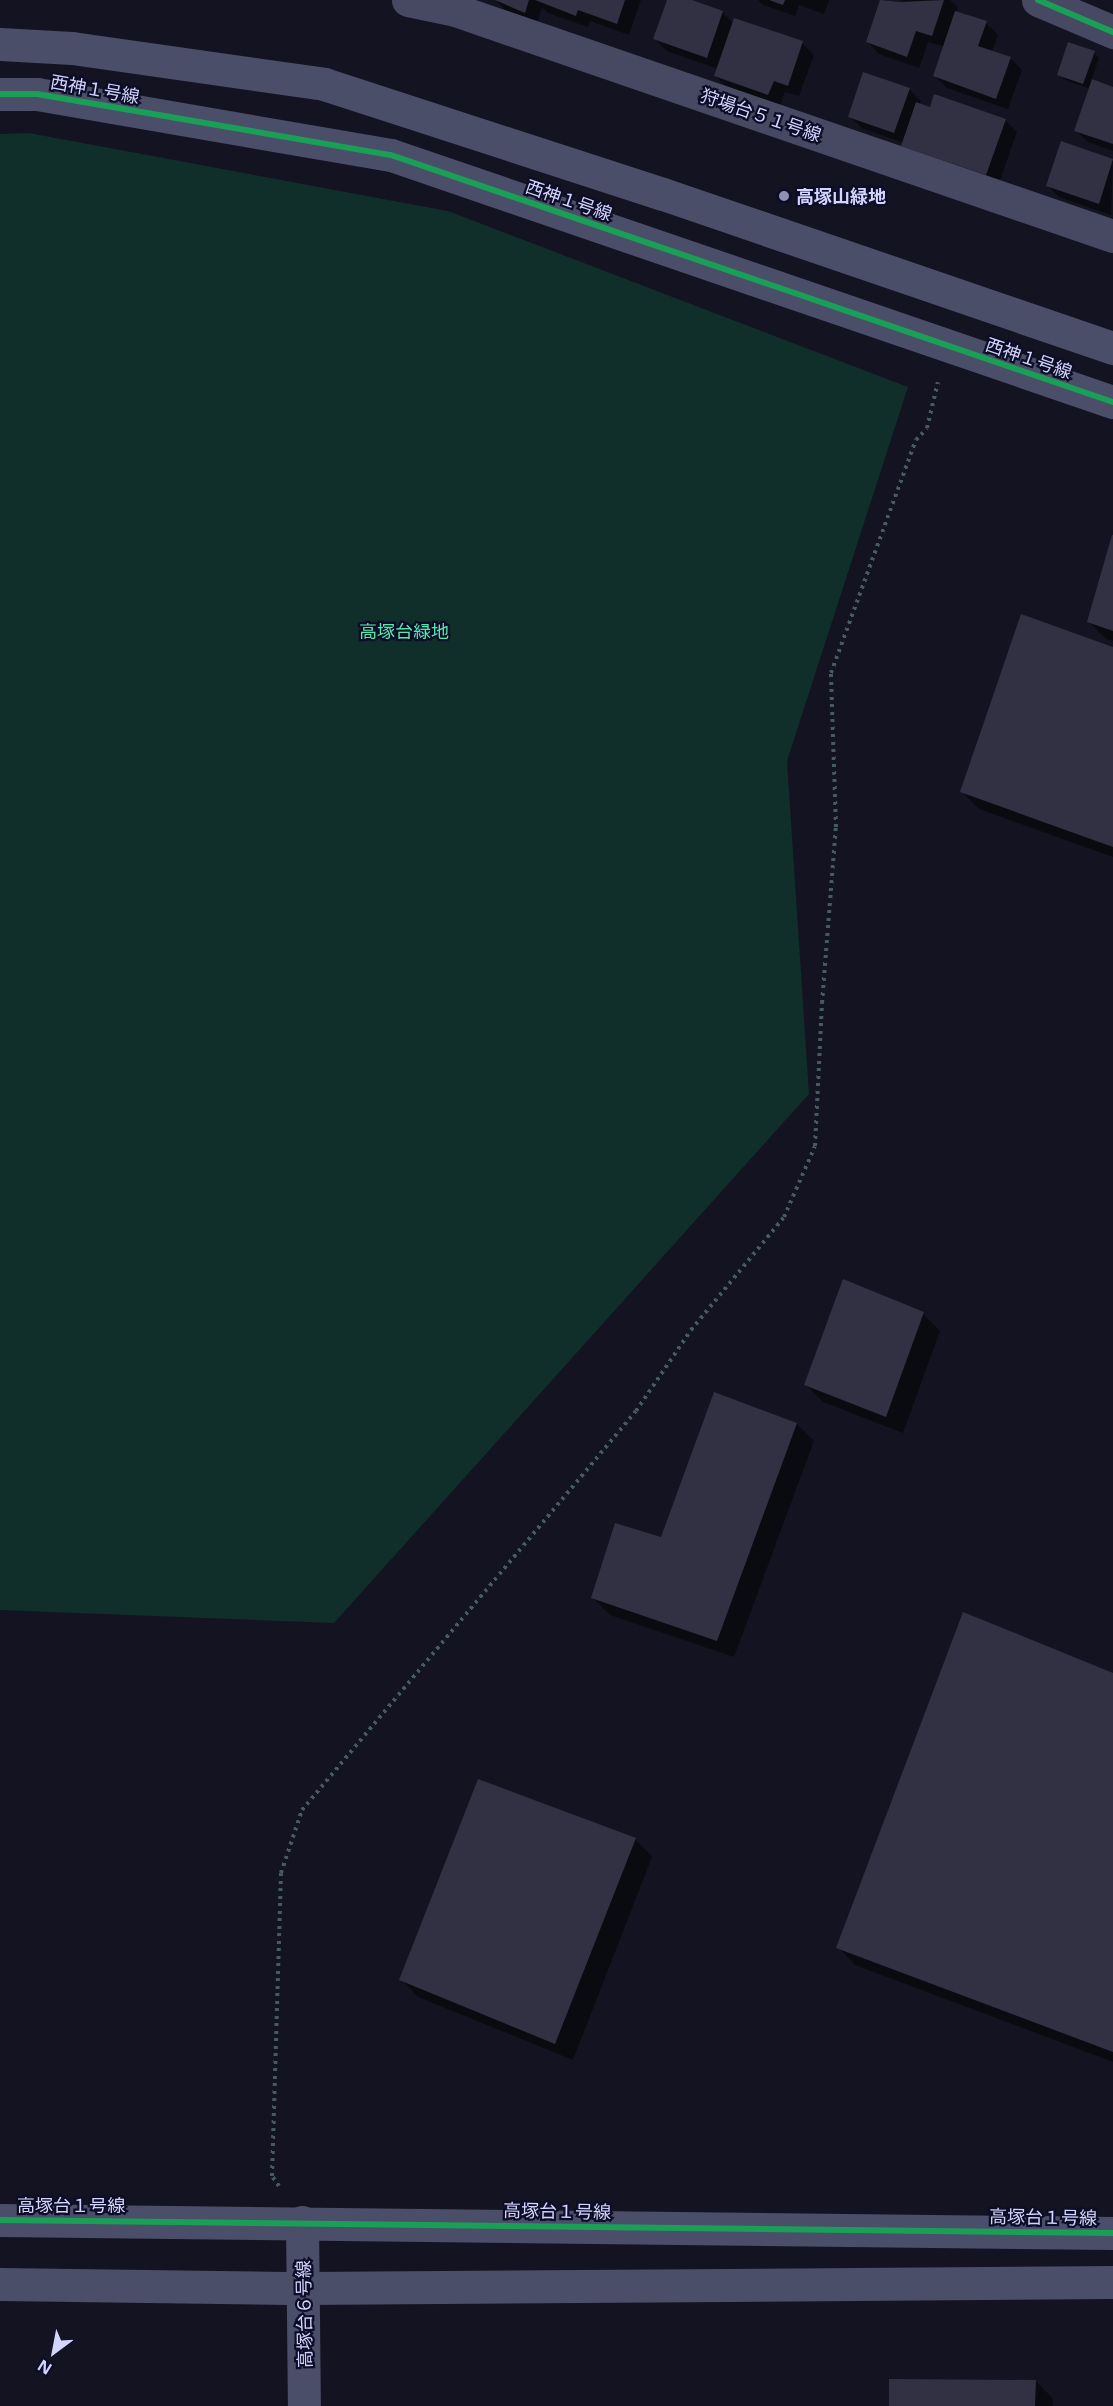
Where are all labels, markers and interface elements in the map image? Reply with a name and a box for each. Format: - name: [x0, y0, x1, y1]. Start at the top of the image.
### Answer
- street label: 西神１号線: [49, 71, 141, 107]
- street label: 狩場台５１号線: [698, 84, 824, 146]
- street label: 西神１号線: [523, 175, 615, 225]
- place label: 高塚山緑地: [796, 185, 886, 207]
- marker: 高塚山緑地: [777, 189, 791, 203]
- street label: 西神１号線: [983, 333, 1075, 383]
- park label: 高塚台緑地: [359, 620, 449, 642]
- street label: 高塚台１号線: [17, 2194, 125, 2216]
- street label: 高塚台１号線: [503, 2199, 611, 2223]
- street label: 高塚台１号線: [989, 2205, 1097, 2229]
- street label: 高塚台６号線: [292, 2260, 316, 2368]
- north arrow: [24, 2322, 84, 2382]
- text: N: [33, 2354, 56, 2380]

